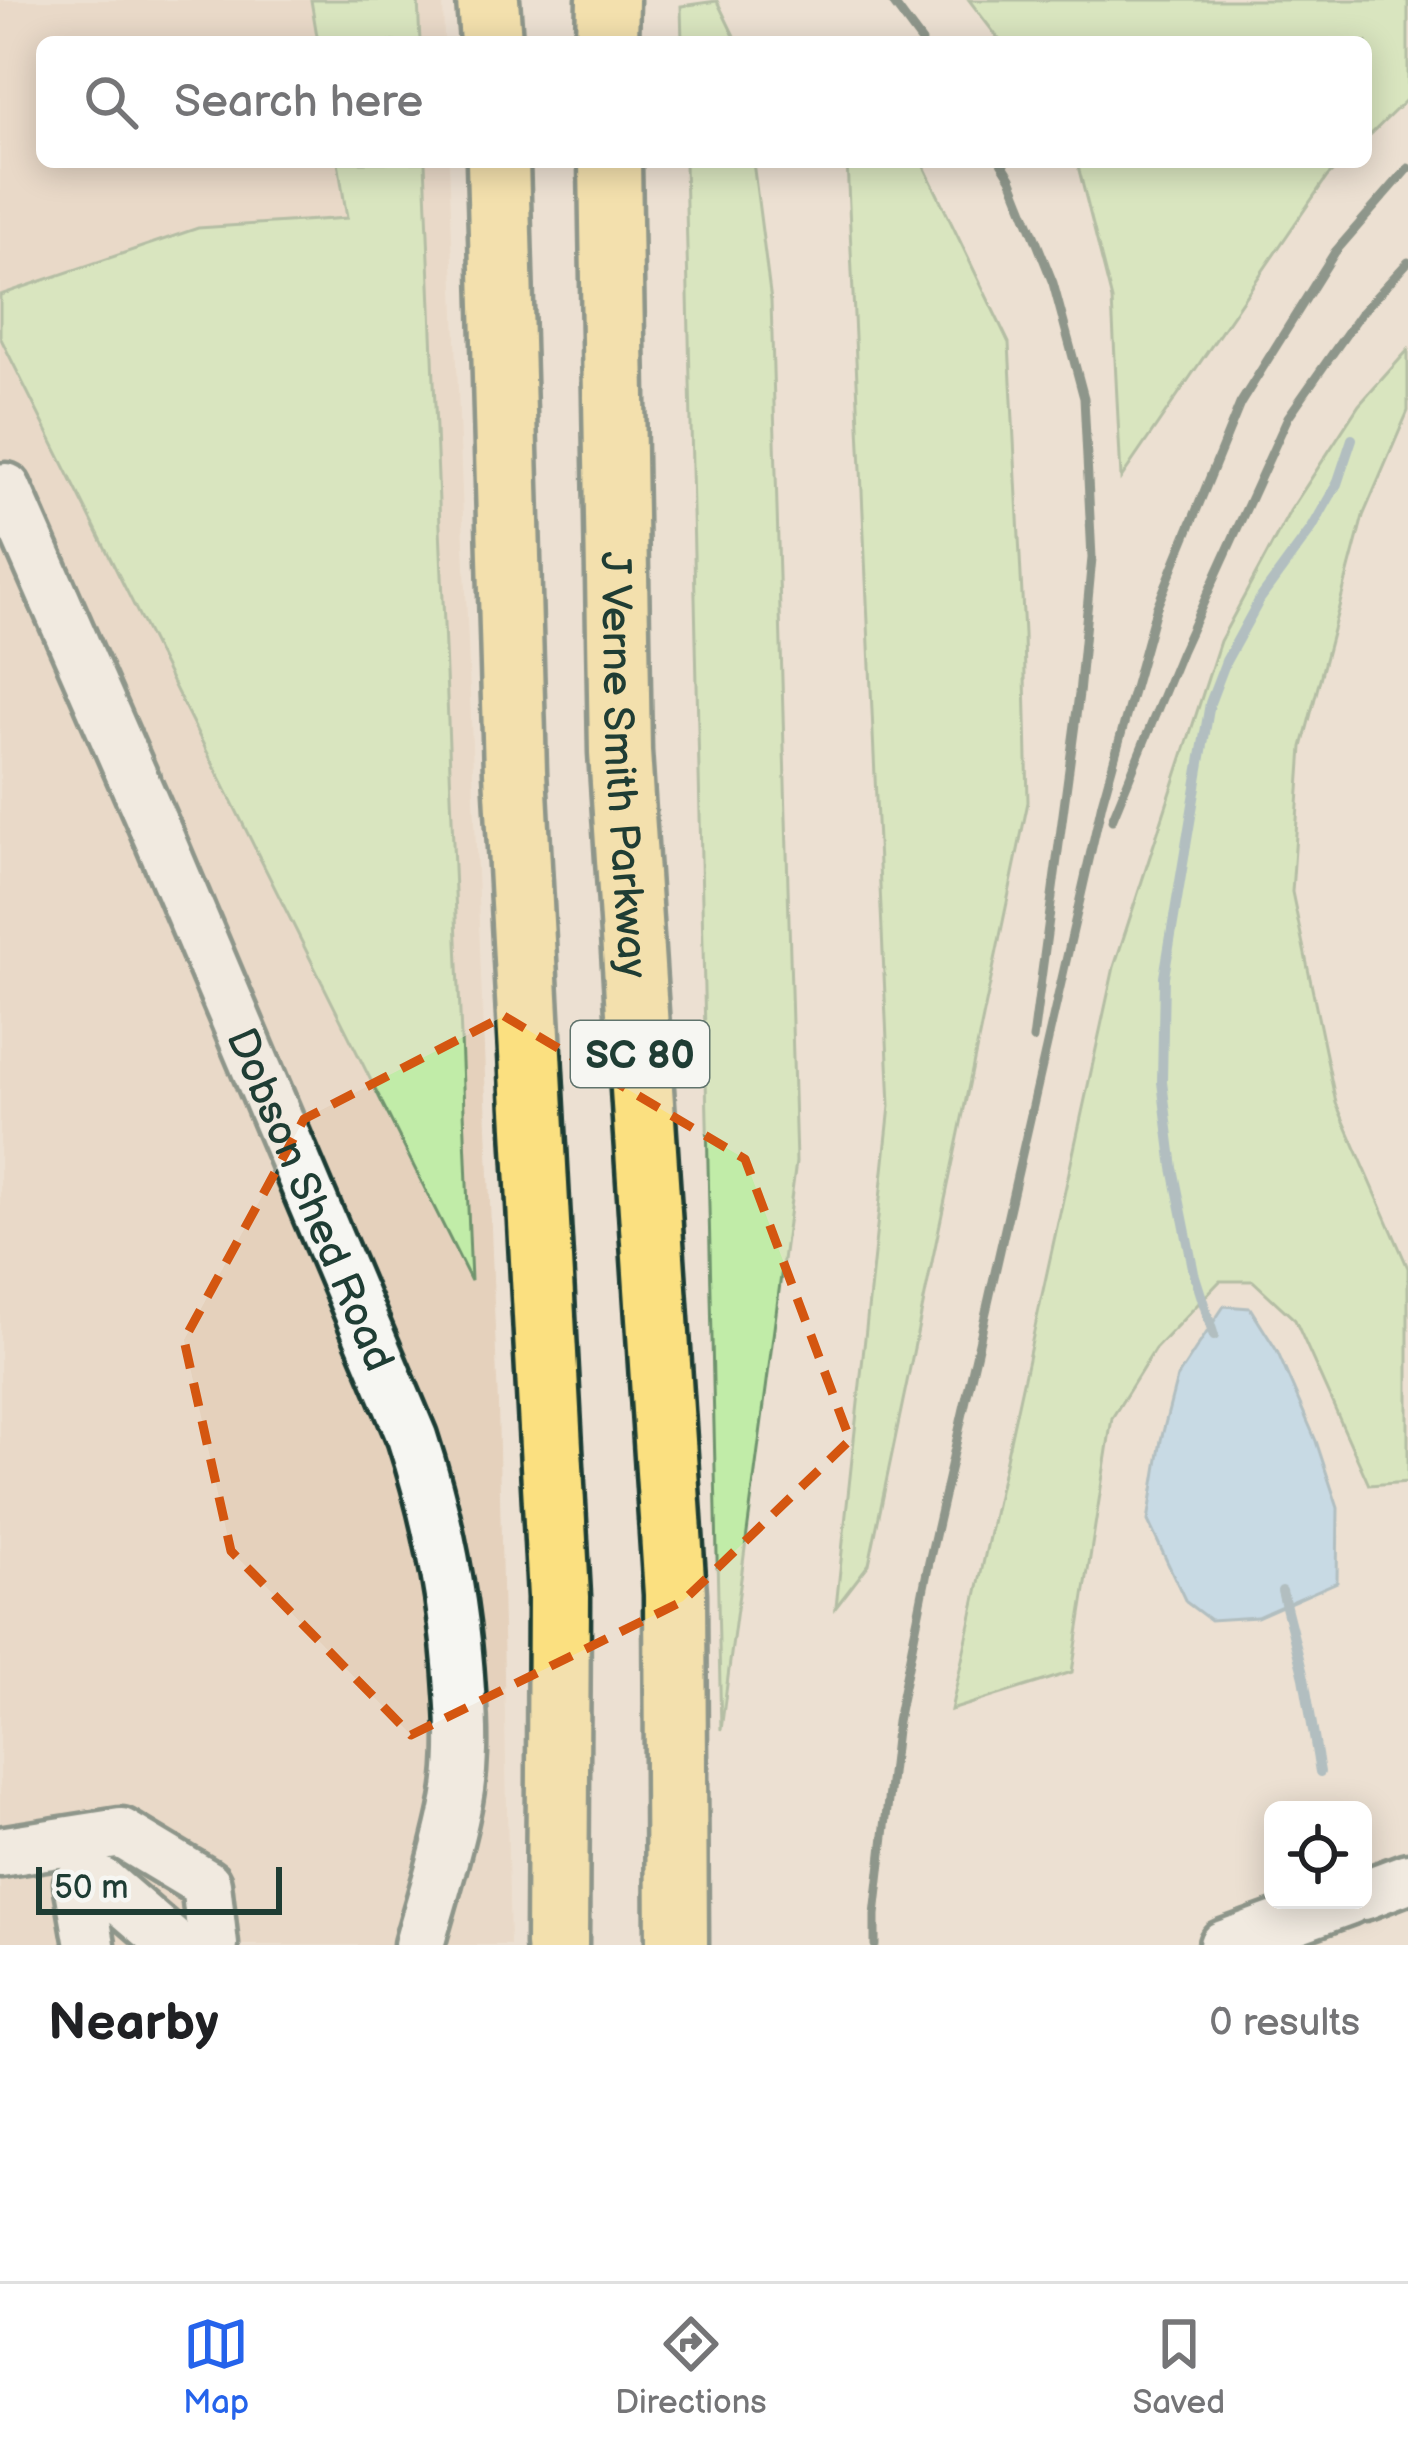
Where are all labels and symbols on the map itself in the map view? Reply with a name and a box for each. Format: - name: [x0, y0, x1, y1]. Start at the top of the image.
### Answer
- street label: J Verne Smith Parkway: [589, 551, 658, 980]
- street label: Dobson Shed Road: [214, 1021, 404, 1379]
- road number: SC 80: [571, 1021, 709, 1087]
- scale bar: [36, 1861, 282, 1914]

